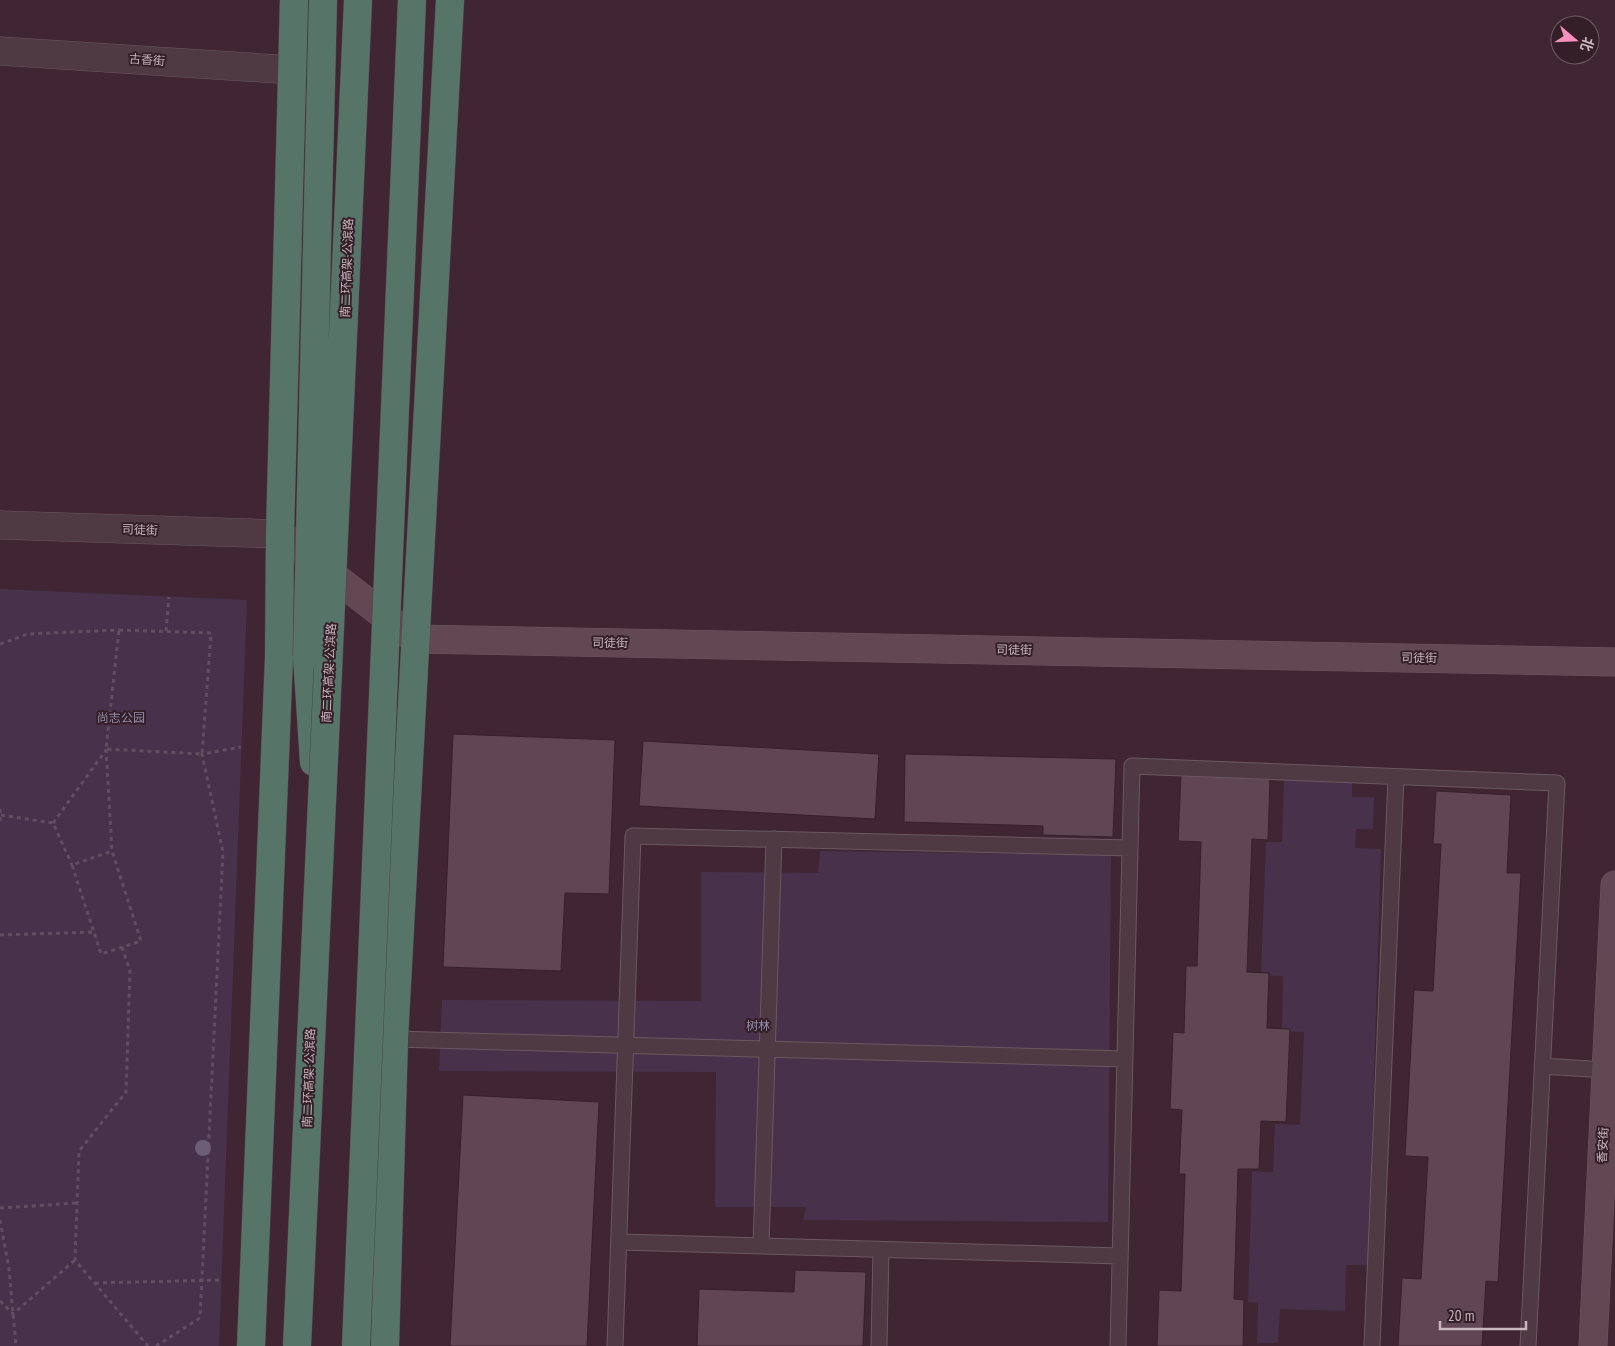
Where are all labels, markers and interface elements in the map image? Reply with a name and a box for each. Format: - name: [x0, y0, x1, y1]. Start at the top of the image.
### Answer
- north arrow: [1550, 15, 1600, 65]
- text: 北: [1577, 35, 1598, 54]
- street label: 古香街: [129, 51, 166, 68]
- street label: 南二环高架-公滨路: [337, 218, 356, 318]
- street label: 司徒街: [122, 521, 158, 538]
- street label: 南二环高架-公滨路: [318, 623, 339, 723]
- street label: 司徒街: [592, 635, 628, 650]
- street label: 司徒街: [996, 642, 1032, 657]
- street label: 司徒街: [1401, 650, 1437, 665]
- park label: 尚志公园: [97, 710, 145, 725]
- park label: 树林: [746, 1018, 770, 1033]
- street label: 南二环高架-公滨路: [299, 1028, 318, 1128]
- street label: 香安街: [1594, 1127, 1611, 1163]
- scale bar: [1440, 1298, 1526, 1330]
- text: 20 m: [1448, 1306, 1474, 1325]

